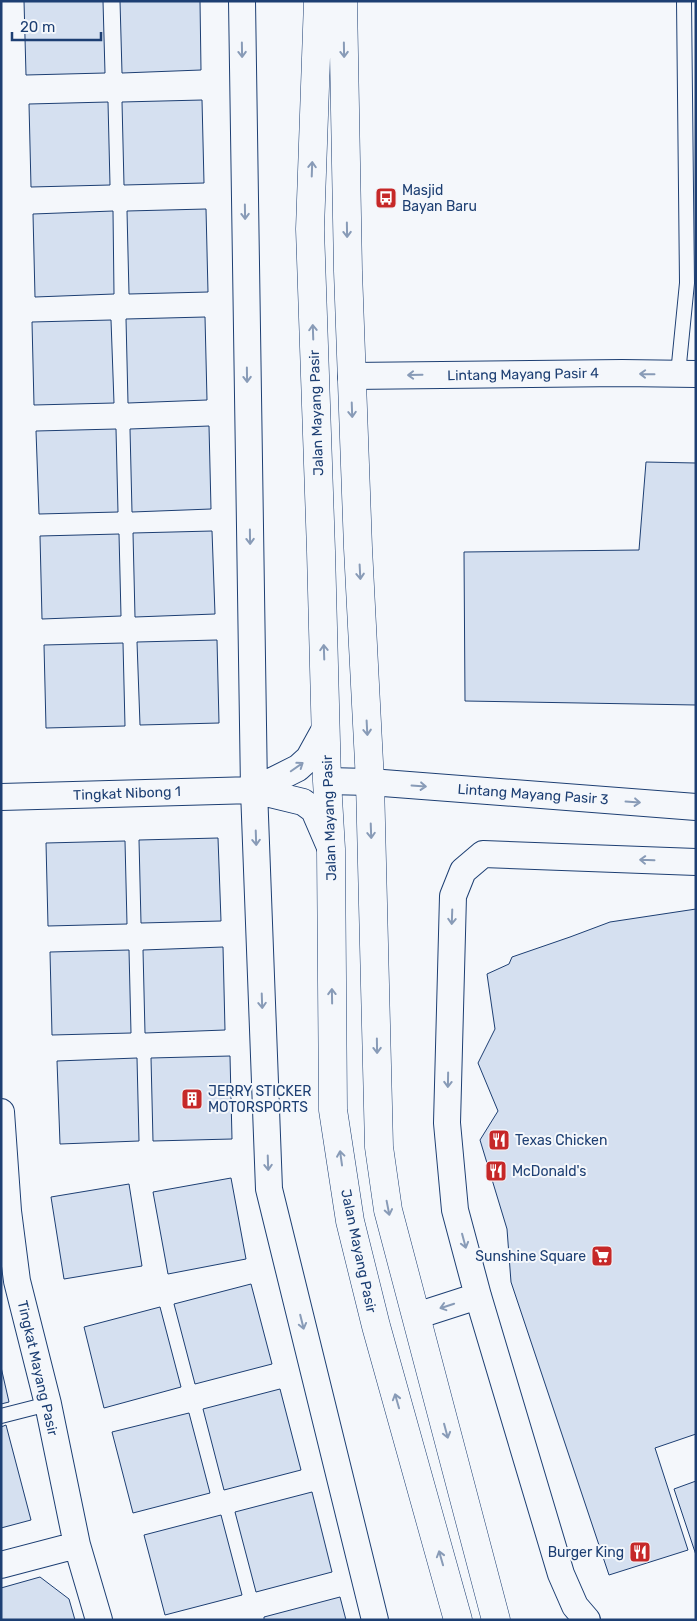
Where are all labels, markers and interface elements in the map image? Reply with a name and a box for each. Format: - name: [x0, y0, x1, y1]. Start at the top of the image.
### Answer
- scale bar: [12, 10, 101, 42]
- text: 20 m: [20, 18, 55, 36]
- one-way arrow: [238, 42, 247, 58]
- one-way arrow: [339, 42, 349, 58]
- one-way arrow: [307, 162, 317, 178]
- place label: Masjid Bayan Baru: [402, 182, 477, 215]
- bus stop icon: Masjid Bayan Baru: [374, 186, 398, 210]
- one-way arrow: [240, 204, 250, 220]
- one-way arrow: [342, 222, 352, 238]
- one-way arrow: [309, 324, 318, 340]
- street label: Jalan Mayang Pasir: [306, 349, 327, 476]
- street label: Lintang Mayang Pasir 4: [447, 365, 599, 384]
- one-way arrow: [243, 367, 252, 383]
- one-way arrow: [639, 369, 655, 378]
- one-way arrow: [407, 370, 423, 380]
- one-way arrow: [348, 402, 357, 418]
- one-way arrow: [245, 529, 255, 545]
- one-way arrow: [355, 564, 364, 580]
- one-way arrow: [319, 644, 328, 660]
- one-way arrow: [363, 720, 372, 736]
- street label: Jalan Mayang Pasir: [319, 754, 340, 881]
- one-way arrow: [290, 762, 304, 772]
- one-way arrow: [410, 781, 426, 790]
- street label: Lintang Mayang Pasir 3: [457, 781, 609, 808]
- street label: Tingkat Nibong 1: [73, 783, 181, 804]
- one-way arrow: [625, 797, 641, 806]
- one-way arrow: [367, 823, 376, 839]
- one-way arrow: [251, 830, 260, 846]
- one-way arrow: [639, 855, 655, 864]
- one-way arrow: [447, 909, 457, 925]
- one-way arrow: [327, 988, 337, 1004]
- one-way arrow: [257, 992, 267, 1008]
- one-way arrow: [372, 1038, 382, 1054]
- one-way arrow: [443, 1072, 452, 1088]
- place label: JERRY STICKER MOTORSPORTS: [208, 1083, 311, 1116]
- building icon: JERRY STICKER MOTORSPORTS: [180, 1087, 204, 1111]
- restaurant icon: Texas Chicken: [487, 1128, 511, 1152]
- place label: Texas Chicken: [515, 1132, 607, 1149]
- one-way arrow: [335, 1150, 345, 1166]
- one-way arrow: [264, 1155, 273, 1171]
- restaurant icon: McDonald's: [484, 1159, 508, 1183]
- place label: McDonald's: [512, 1163, 586, 1180]
- street label: Jalan Mayang Pasir: [337, 1188, 380, 1315]
- one-way arrow: [383, 1199, 393, 1215]
- one-way arrow: [459, 1232, 469, 1248]
- supermarket icon: Sunshine Square: [590, 1244, 614, 1268]
- place label: Sunshine Square: [475, 1248, 586, 1265]
- street label: Tingkat Mayang Pasir: [14, 1299, 62, 1438]
- one-way arrow: [439, 1301, 455, 1311]
- one-way arrow: [298, 1313, 307, 1329]
- one-way arrow: [391, 1394, 401, 1410]
- one-way arrow: [442, 1422, 451, 1438]
- restaurant icon: Burger King: [628, 1540, 652, 1564]
- place label: Burger King: [548, 1544, 624, 1561]
- one-way arrow: [435, 1550, 445, 1566]

